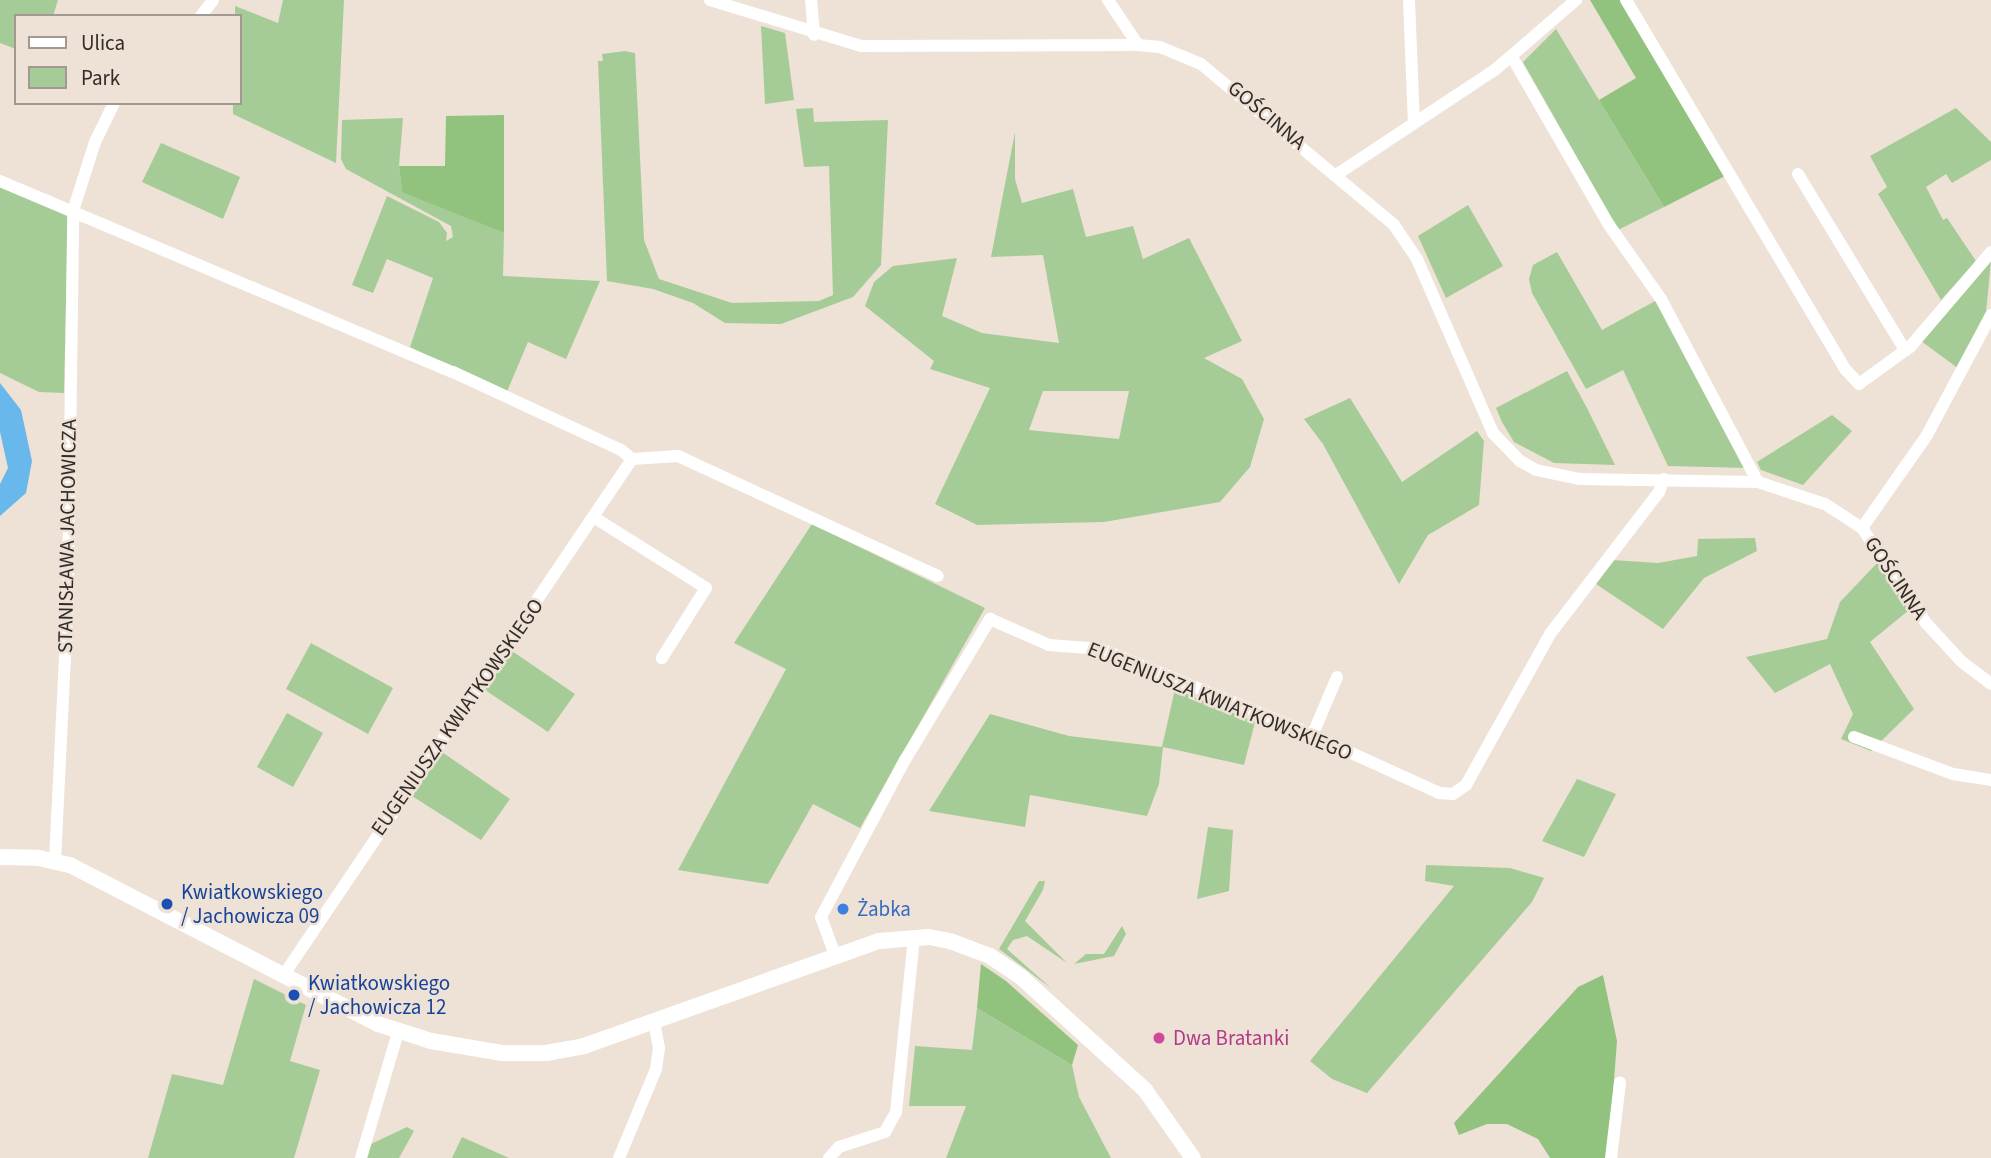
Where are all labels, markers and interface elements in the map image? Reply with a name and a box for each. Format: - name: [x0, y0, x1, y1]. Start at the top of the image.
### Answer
- legend: [14, 14, 242, 105]
- text: Ulica: [81, 28, 125, 58]
- text: Park: [81, 63, 120, 93]
- street label: GOŚCINNA: [1223, 75, 1311, 155]
- street label: STANISŁAWA JACHOWICZA: [52, 419, 82, 653]
- street label: GOŚCINNA: [1859, 532, 1933, 624]
- street label: EUGENIUSZA KWIATKOWSKIEGO: [365, 594, 549, 840]
- street label: EUGENIUSZA KWIATKOWSKIEGO: [1084, 636, 1356, 766]
- place label: Kwiatkowskiego / Jachowicza 09: [181, 879, 323, 929]
- marker: Kwiatkowskiego / Jachowicza 09: [159, 896, 175, 912]
- place label: Żabka: [857, 896, 911, 922]
- marker: Żabka: [835, 901, 851, 917]
- place label: Kwiatkowskiego / Jachowicza 12: [308, 970, 450, 1020]
- marker: Kwiatkowskiego / Jachowicza 12: [286, 987, 302, 1003]
- place label: Dwa Bratanki: [1173, 1025, 1289, 1051]
- marker: Dwa Bratanki: [1151, 1030, 1167, 1046]

